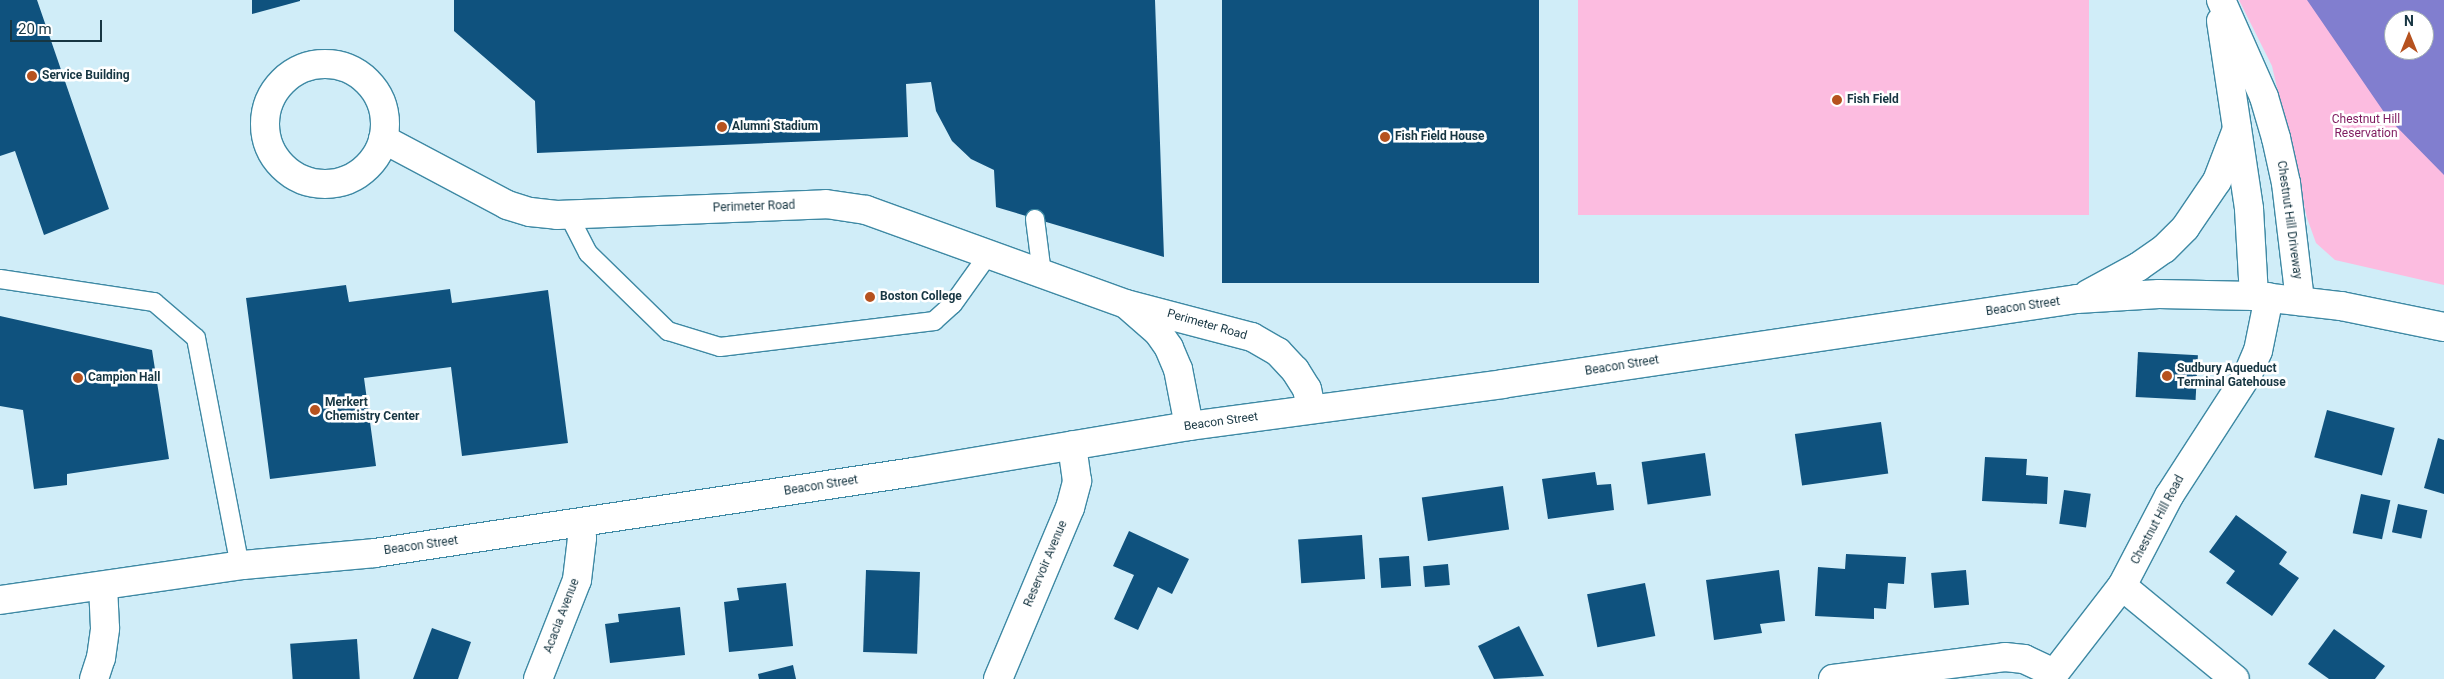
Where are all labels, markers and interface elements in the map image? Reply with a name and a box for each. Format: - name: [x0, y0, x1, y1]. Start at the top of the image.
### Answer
- scale bar: [12, 10, 105, 42]
- north arrow: [2384, 10, 2434, 60]
- text: N: [2404, 13, 2414, 29]
- text: 20 m: [18, 20, 52, 38]
- place label: Service Building: [42, 69, 130, 83]
- marker: Service Building: [26, 70, 38, 82]
- place label: Fish Field: [1847, 93, 1899, 107]
- marker: Fish Field: [1831, 94, 1843, 106]
- park label: Chestnut Hill Reservation: [2332, 113, 2400, 141]
- place label: Alumni Stadium: [732, 120, 818, 134]
- marker: Alumni Stadium: [716, 121, 728, 133]
- place label: Fish Field House: [1395, 130, 1484, 144]
- marker: Fish Field House: [1379, 131, 1391, 143]
- street label: Chestnut Hill Driveway: [2274, 160, 2304, 280]
- street label: Perimeter Road: [712, 198, 796, 216]
- place label: Boston College: [880, 290, 962, 304]
- marker: Boston College: [864, 291, 876, 303]
- street label: Beacon Street: [1985, 295, 2061, 319]
- street label: Perimeter Road: [1165, 307, 1249, 343]
- street label: Beacon Street: [1584, 353, 1660, 379]
- place label: Sudbury Aqueduct Terminal Gatehouse: [2177, 362, 2286, 390]
- marker: Sudbury Aqueduct Terminal Gatehouse: [2161, 370, 2173, 382]
- place label: Campion Hall: [88, 371, 160, 385]
- marker: Campion Hall: [72, 372, 84, 384]
- place label: Merkert Chemistry Center: [325, 396, 419, 424]
- marker: Merkert Chemistry Center: [309, 404, 321, 416]
- street label: Beacon Street: [1183, 410, 1259, 434]
- street label: Beacon Street: [783, 473, 859, 499]
- street label: Chestnut Hill Road: [2128, 473, 2188, 567]
- street label: Reservoir Avenue: [1021, 519, 1071, 609]
- street label: Beacon Street: [383, 534, 459, 558]
- street label: Acacia Avenue: [541, 577, 583, 655]

